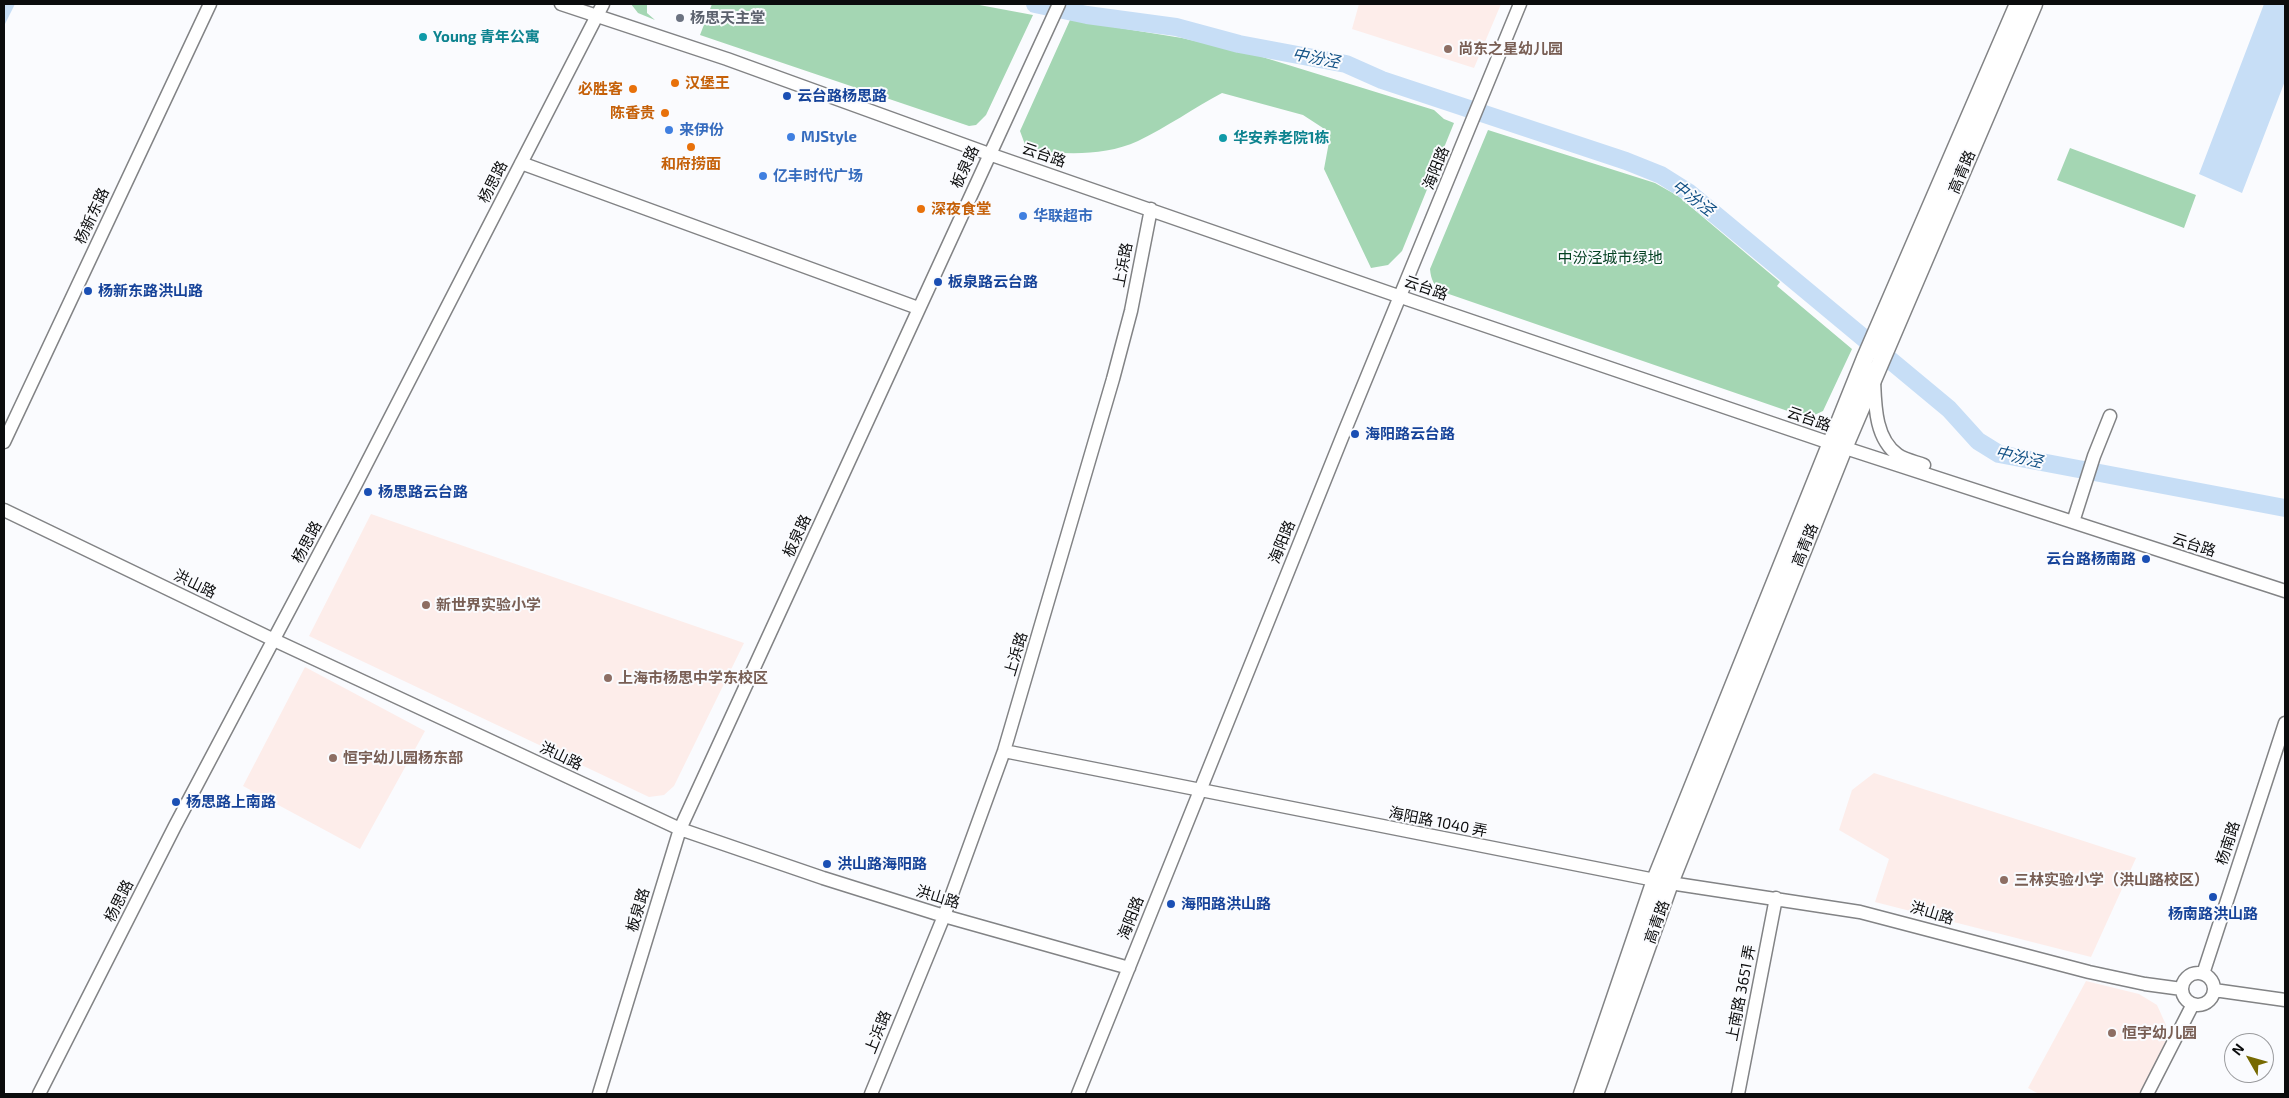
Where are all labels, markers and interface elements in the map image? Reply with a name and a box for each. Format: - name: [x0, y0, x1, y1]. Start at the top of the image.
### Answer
- place label: 杨思天主堂: [690, 9, 765, 27]
- marker: 杨思天主堂: [674, 12, 686, 24]
- place label: Young 青年公寓: [433, 28, 540, 46]
- marker: Young 青年公寓: [417, 31, 429, 43]
- place label: 尚东之星幼儿园: [1458, 40, 1563, 58]
- marker: 尚东之星幼儿园: [1442, 43, 1454, 55]
- water label: 中汾泾: [1291, 44, 1341, 72]
- place label: 汉堡王: [685, 74, 730, 92]
- marker: 汉堡王: [669, 77, 681, 89]
- place label: 必胜客: [578, 80, 623, 98]
- marker: 必胜客: [627, 83, 639, 95]
- place label: 云台路杨思路: [797, 87, 887, 105]
- marker: 云台路杨思路: [781, 90, 793, 102]
- place label: 陈香贵: [610, 104, 655, 122]
- marker: 陈香贵: [659, 107, 671, 119]
- place label: 来伊份: [679, 121, 724, 139]
- marker: 来伊份: [663, 124, 675, 136]
- place label: MJStyle: [801, 128, 857, 146]
- place label: 华安养老院1栋: [1233, 129, 1329, 147]
- marker: MJStyle: [785, 131, 797, 143]
- marker: 华安养老院1栋: [1217, 132, 1229, 144]
- street label: 云台路: [1020, 139, 1068, 171]
- marker: 和府捞面: [685, 141, 697, 153]
- street label: 板泉路: [947, 143, 983, 191]
- street label: 海阳路: [1419, 144, 1453, 192]
- street label: 高青路: [1945, 148, 1979, 196]
- place label: 和府捞面: [661, 155, 721, 173]
- street label: 杨思路: [475, 158, 511, 206]
- place label: 亿丰时代广场: [773, 167, 863, 185]
- marker: 亿丰时代广场: [757, 170, 769, 182]
- water label: 中汾泾: [1668, 176, 1718, 220]
- street label: 杨新东路: [71, 185, 113, 247]
- place label: 深夜食堂: [931, 200, 991, 218]
- marker: 深夜食堂: [915, 203, 927, 215]
- place label: 华联超市: [1033, 207, 1093, 225]
- marker: 华联超市: [1017, 210, 1029, 222]
- street label: 上浜路: [1110, 241, 1136, 289]
- park label: 中汾泾城市绿地: [1558, 249, 1662, 267]
- street label: 云台路: [1402, 272, 1450, 304]
- place label: 板泉路云台路: [948, 273, 1038, 291]
- marker: 板泉路云台路: [932, 276, 944, 288]
- place label: 杨新东路洪山路: [98, 282, 203, 300]
- marker: 杨新东路洪山路: [82, 285, 94, 297]
- street label: 云台路: [1785, 403, 1833, 435]
- place label: 海阳路云台路: [1365, 425, 1455, 443]
- marker: 海阳路云台路: [1349, 428, 1361, 440]
- water label: 中汾泾: [1993, 442, 2045, 472]
- place label: 杨思路云台路: [378, 483, 468, 501]
- marker: 杨思路云台路: [362, 486, 374, 498]
- street label: 板泉路: [779, 512, 815, 560]
- street label: 杨思路: [288, 518, 326, 566]
- street label: 海阳路: [1265, 518, 1299, 566]
- street label: 高青路: [1788, 521, 1822, 569]
- street label: 云台路: [2170, 529, 2218, 561]
- place label: 云台路杨南路: [2046, 550, 2136, 568]
- marker: 云台路杨南路: [2140, 553, 2152, 565]
- street label: 洪山路: [171, 566, 219, 602]
- place label: 新世界实验小学: [436, 596, 541, 614]
- marker: 新世界实验小学: [420, 599, 432, 611]
- street label: 上浜路: [1001, 630, 1031, 678]
- place label: 上海市杨思中学东校区: [618, 669, 768, 687]
- marker: 上海市杨思中学东校区: [602, 672, 614, 684]
- street label: 洪山路: [537, 738, 585, 774]
- place label: 恒宇幼儿园杨东部: [343, 749, 463, 767]
- marker: 恒宇幼儿园杨东部: [327, 752, 339, 764]
- place label: 杨思路上南路: [186, 793, 276, 811]
- marker: 杨思路上南路: [170, 796, 182, 808]
- street label: 海阳路 1040 弄: [1387, 804, 1489, 840]
- street label: 杨南路: [2212, 819, 2244, 867]
- place label: 洪山路海阳路: [837, 855, 927, 873]
- marker: 洪山路海阳路: [821, 858, 833, 870]
- place label: 三林实验小学（洪山路校区）: [2014, 871, 2209, 889]
- marker: 三林实验小学（洪山路校区）: [1998, 874, 2010, 886]
- street label: 杨思路: [101, 877, 137, 925]
- street label: 洪山路: [914, 882, 962, 912]
- street label: 板泉路: [623, 886, 653, 934]
- marker: 杨南路洪山路: [2207, 891, 2219, 903]
- street label: 海阳路: [1115, 894, 1147, 942]
- place label: 海阳路洪山路: [1181, 895, 1271, 913]
- marker: 海阳路洪山路: [1165, 898, 1177, 910]
- street label: 高青路: [1641, 898, 1673, 946]
- street label: 洪山路: [1908, 898, 1956, 928]
- place label: 杨南路洪山路: [2168, 905, 2258, 923]
- street label: 上南路 3651 弄: [1723, 943, 1759, 1043]
- street label: 上浜路: [861, 1008, 895, 1056]
- place label: 恒宇幼儿园: [2122, 1024, 2197, 1042]
- marker: 恒宇幼儿园: [2106, 1027, 2118, 1039]
- north arrow: [2224, 1033, 2274, 1083]
- text: N: [2228, 1040, 2247, 1058]

